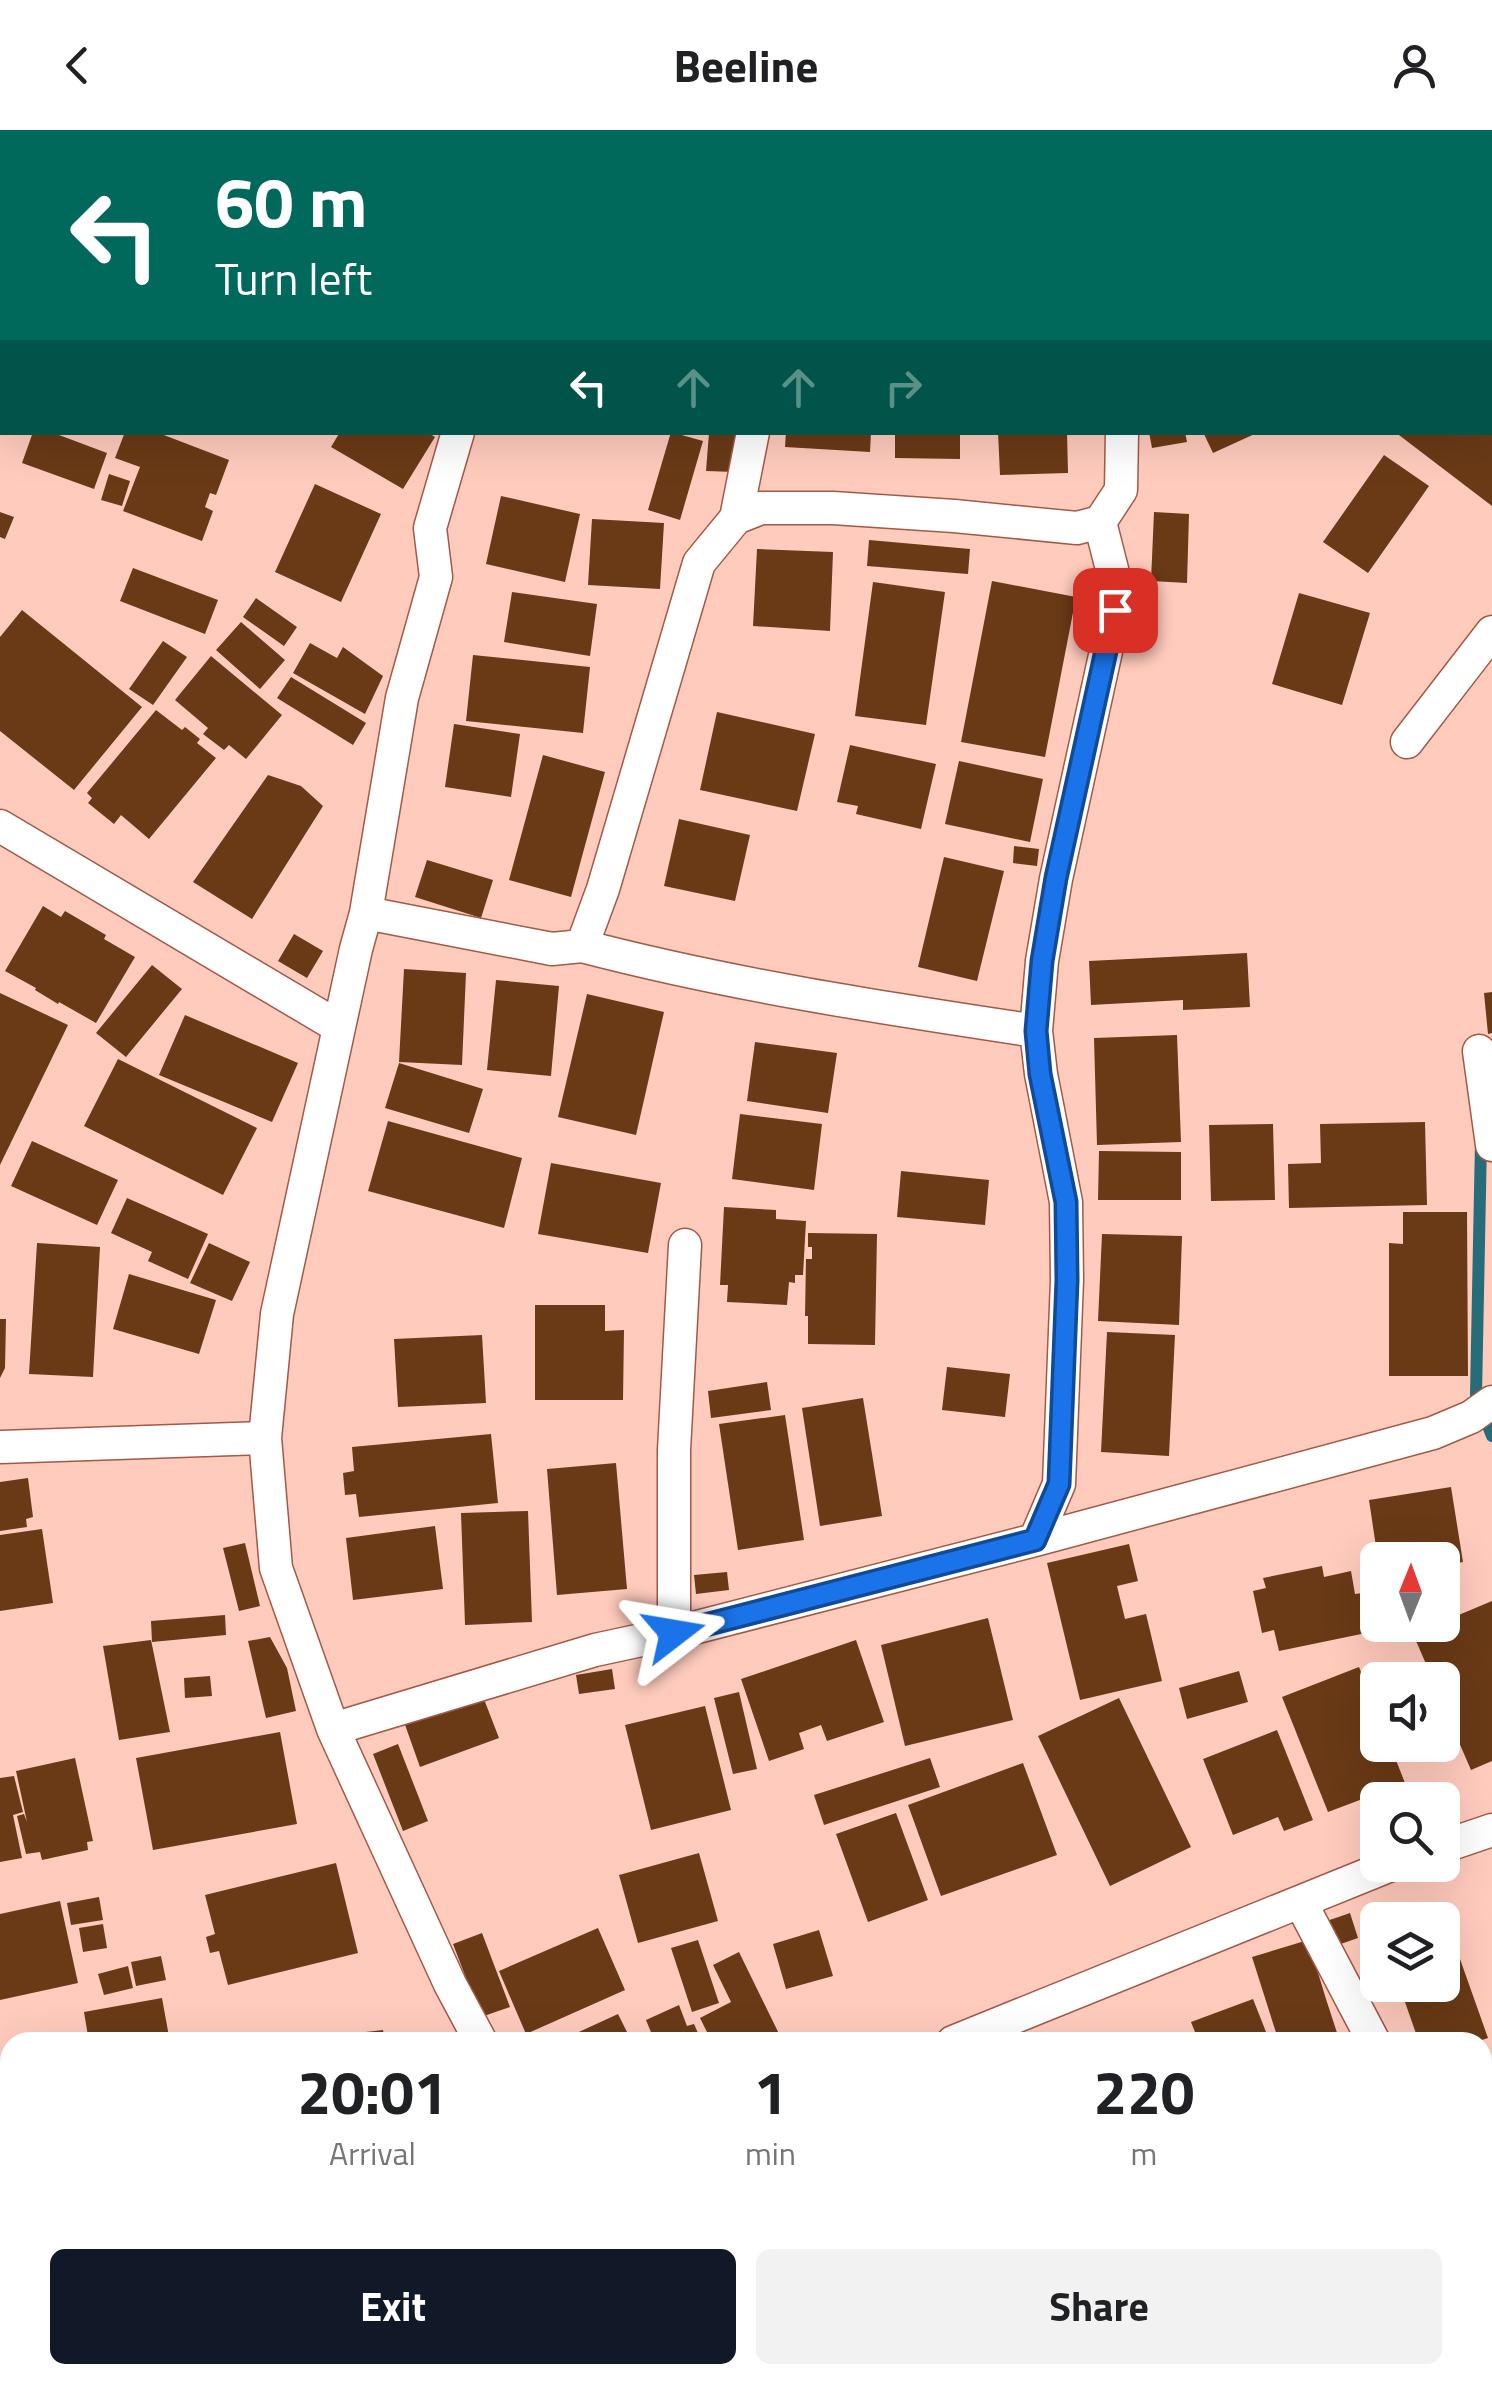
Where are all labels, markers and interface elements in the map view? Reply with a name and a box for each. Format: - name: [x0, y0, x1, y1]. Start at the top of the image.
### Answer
- text: Beeline: [674, 31, 818, 99]
- icon: back: [50, 38, 105, 93]
- icon: person: [1387, 38, 1442, 93]
- text: 60 m: [215, 148, 368, 254]
- icon: left: [50, 170, 180, 300]
- text: Turn left: [215, 244, 372, 312]
- icon: left: [561, 360, 616, 415]
- icon: ahead: [666, 360, 721, 415]
- icon: ahead: [771, 360, 826, 415]
- icon: right: [876, 360, 931, 415]
- pin: [1073, 568, 1158, 653]
- icon: arrive: [1088, 583, 1143, 638]
- north arrow: [1360, 1542, 1460, 1642]
- map controls: [1360, 1542, 1460, 2002]
- position arrow: [622, 1581, 726, 1685]
- button: sound: [1360, 1662, 1460, 1762]
- button: search: [1360, 1782, 1460, 1882]
- button: layers: [1360, 1902, 1460, 2002]
- text: 20:01: [298, 2046, 447, 2137]
- text: 1: [754, 2046, 787, 2137]
- text: 220: [1094, 2046, 1194, 2137]
- text: Arrival: [329, 2129, 416, 2177]
- text: min: [745, 2129, 796, 2177]
- text: m: [1131, 2129, 1157, 2177]
- button: Exit: [50, 2249, 736, 2364]
- button: Share: [756, 2249, 1442, 2364]

